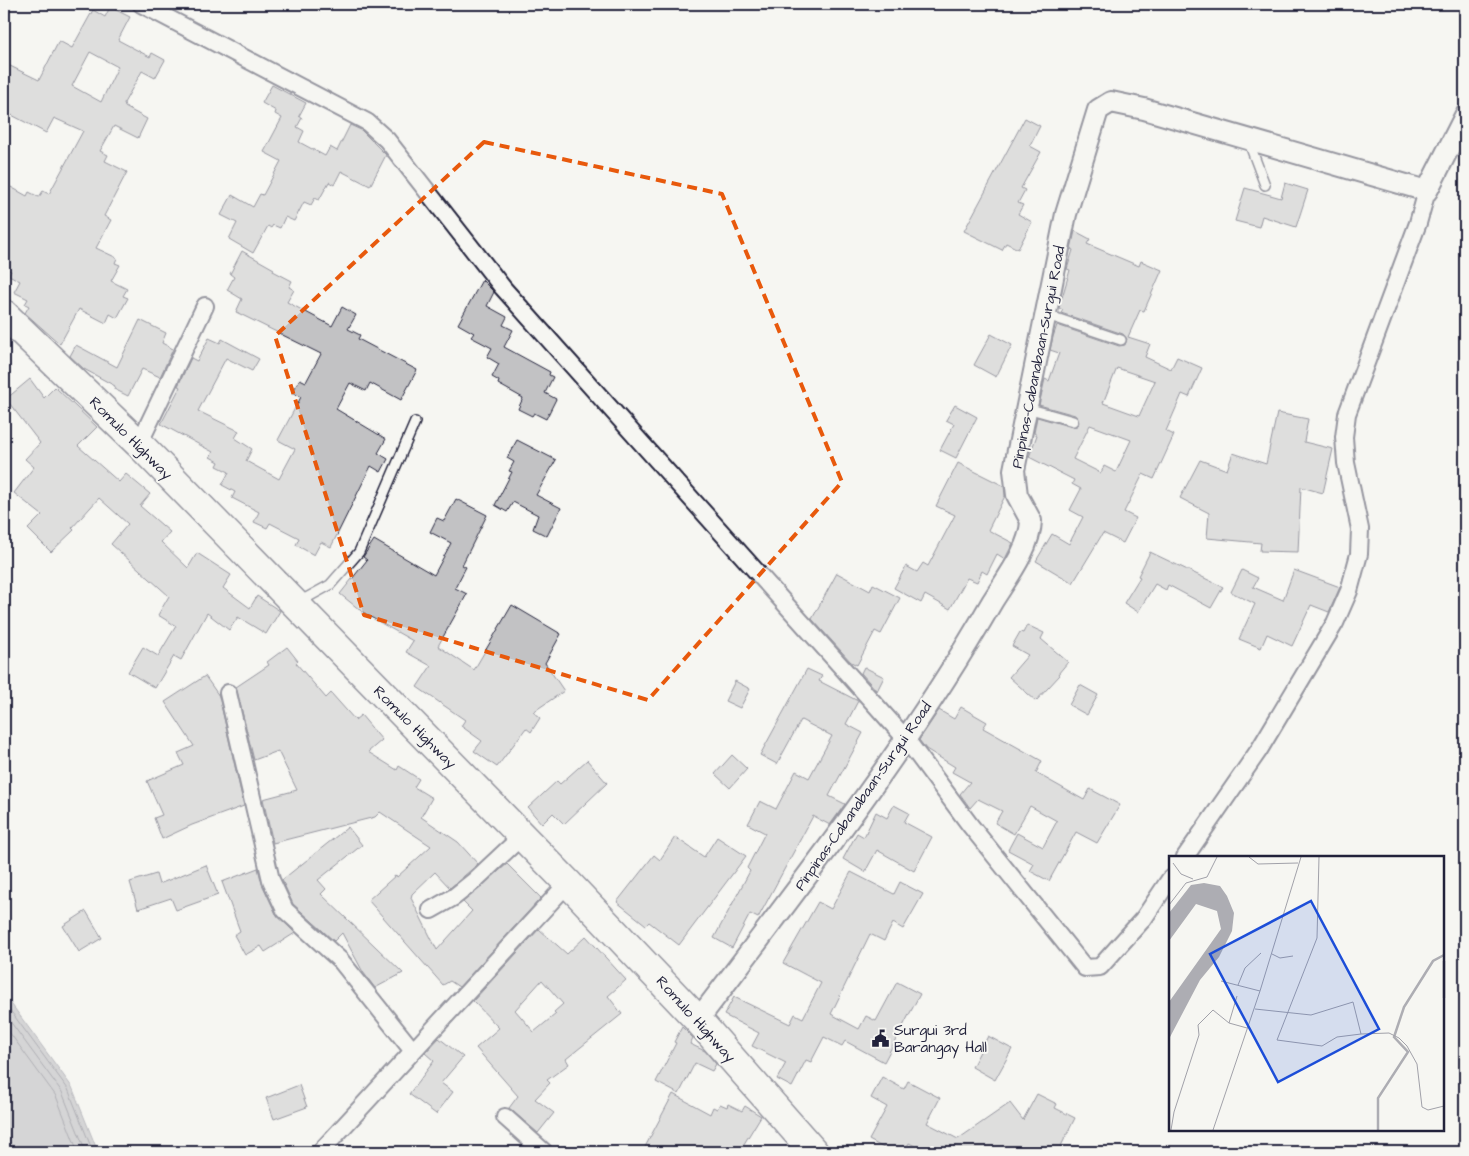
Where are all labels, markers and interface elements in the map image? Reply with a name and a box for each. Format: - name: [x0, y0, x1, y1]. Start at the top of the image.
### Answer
- street label: Pinpinas-Cabanabaan-Surgui Road: [1007, 244, 1071, 470]
- street label: Romulo Highway: [84, 392, 177, 485]
- street label: Romulo Highway: [368, 681, 461, 774]
- street label: Pinpinas-Cabanabaan-Surgui Road: [790, 697, 938, 896]
- inset map: [1169, 856, 1444, 1131]
- street label: Romulo Highway: [650, 972, 740, 1068]
- place label: Surgui 3rd Barangay Hall: [894, 1020, 987, 1059]
- public building icon: Surgui 3rd Barangay Hall: [870, 1029, 890, 1049]

